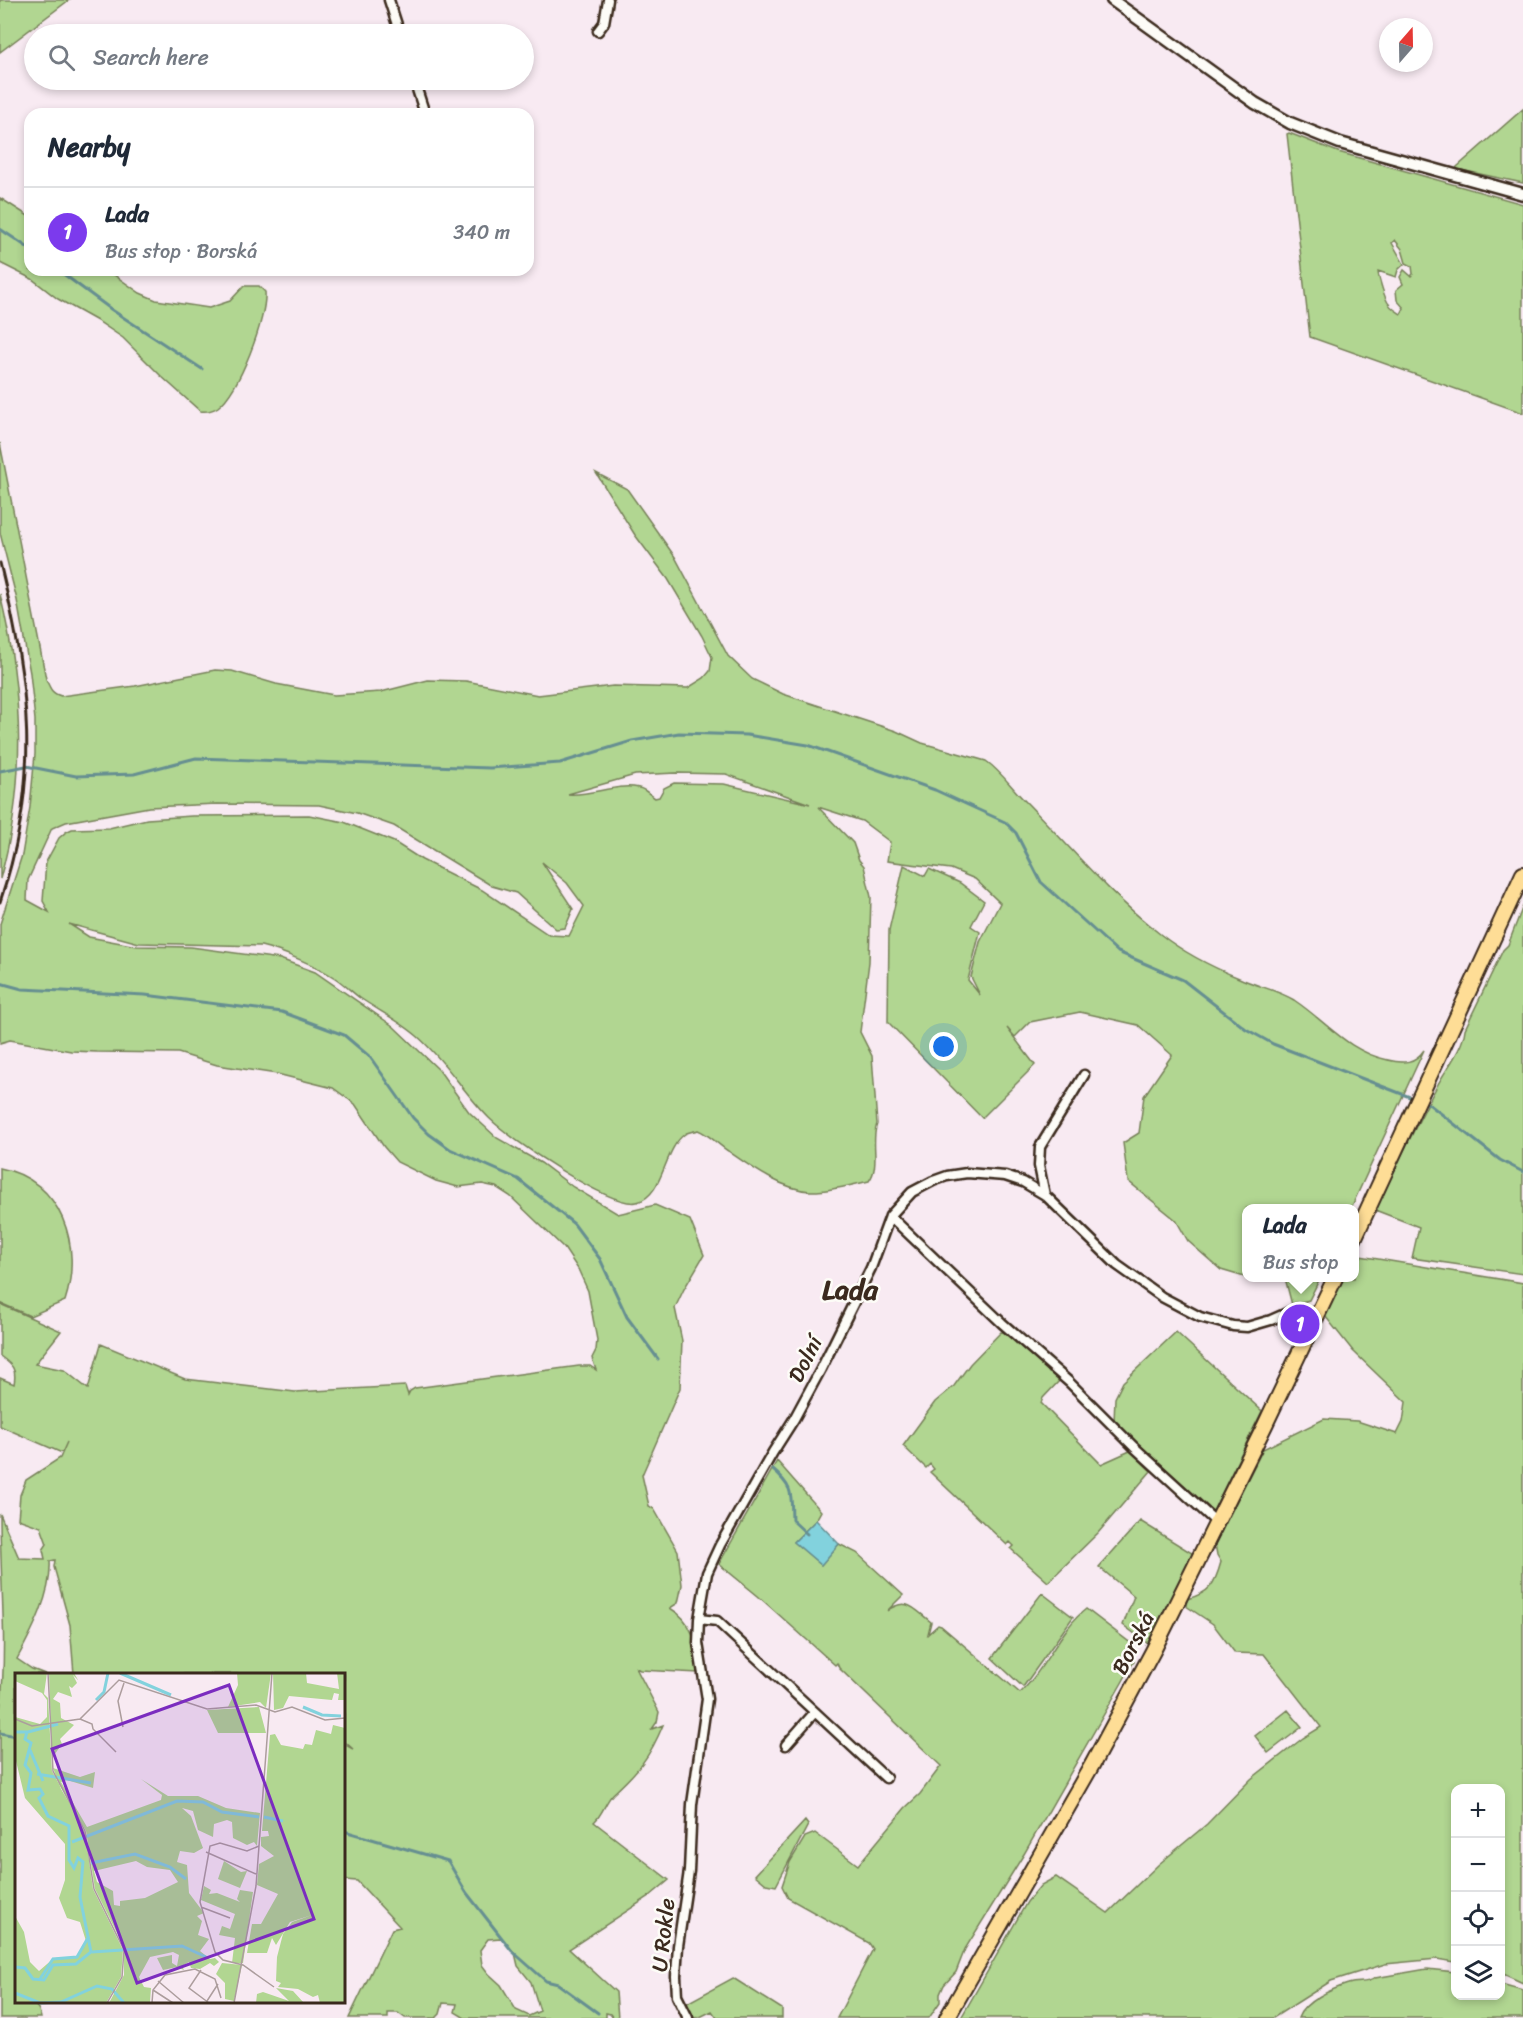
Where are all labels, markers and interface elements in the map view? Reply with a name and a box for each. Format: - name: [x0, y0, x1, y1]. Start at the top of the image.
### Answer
- north arrow: [1379, 18, 1433, 72]
- search box: [24, 24, 534, 90]
- text: Search here: [93, 38, 209, 77]
- icon: search: [45, 41, 78, 74]
- text: Nearby: [48, 124, 130, 170]
- text: Lada: [105, 195, 149, 234]
- text: 1: [63, 215, 72, 250]
- text: 340 m: [453, 215, 510, 250]
- text: Bus stop · Borská: [105, 234, 257, 269]
- your location: [929, 1032, 958, 1061]
- popup: [1242, 1204, 1359, 1282]
- text: Lada: [1263, 1206, 1306, 1245]
- text: Bus stop: [1263, 1245, 1338, 1280]
- district label: Lada: [822, 1265, 879, 1314]
- pin: 1: [1280, 1302, 1320, 1346]
- street label: Dolní: [777, 1326, 835, 1389]
- street label: Borská: [1100, 1604, 1166, 1682]
- inset map: [15, 1673, 345, 2003]
- map controls: [1451, 1784, 1505, 2000]
- button: +: [1451, 1784, 1505, 1838]
- button: −: [1451, 1838, 1505, 1892]
- button: locate: [1451, 1892, 1505, 1946]
- street label: U Rokle: [640, 1896, 686, 1974]
- button: layers: [1451, 1946, 1505, 2000]

